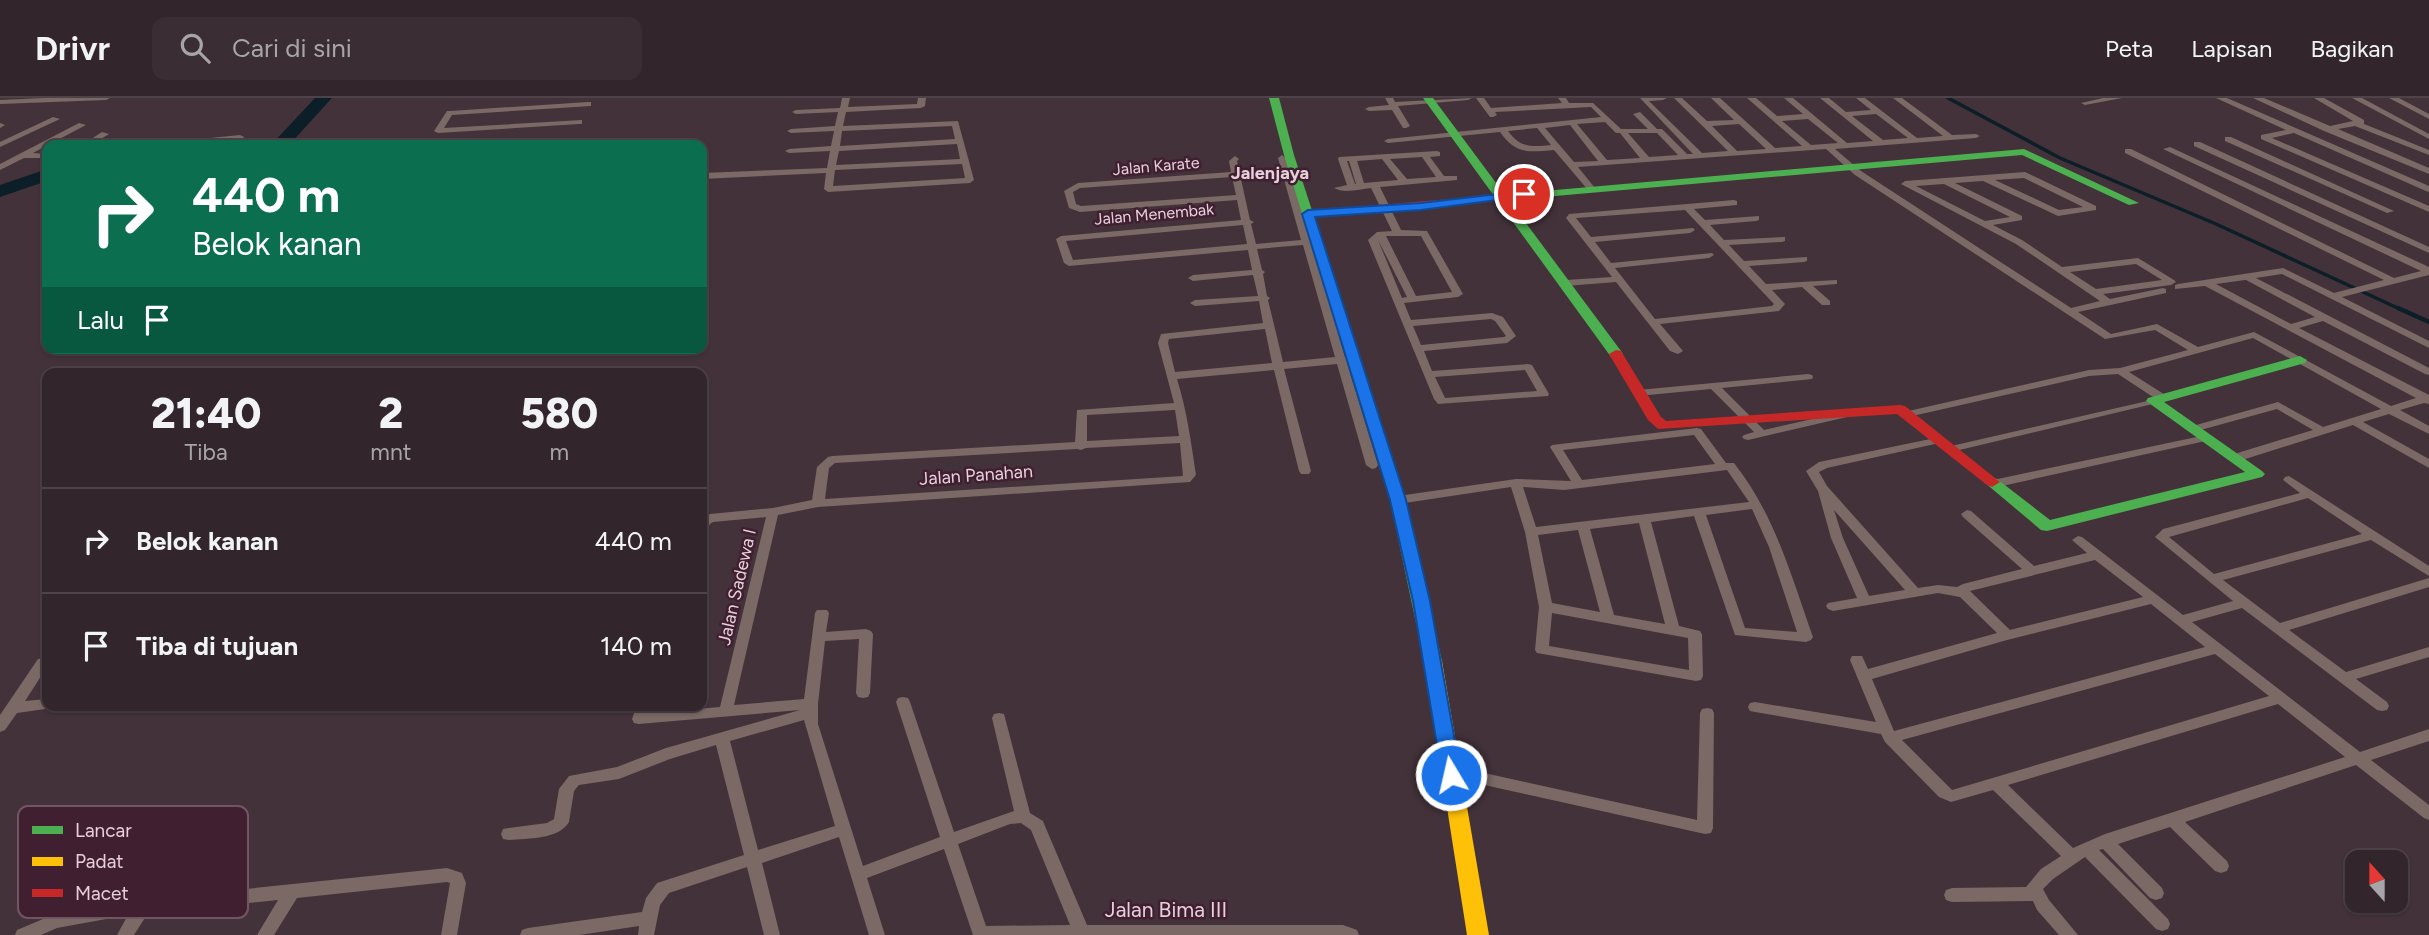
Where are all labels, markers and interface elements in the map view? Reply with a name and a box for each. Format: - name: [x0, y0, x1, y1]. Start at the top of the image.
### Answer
- search box: [152, 17, 642, 80]
- text: Drivr: [35, 29, 110, 68]
- icon: search: [176, 29, 214, 67]
- text: Cari di sini: [232, 32, 352, 64]
- text: Peta: [2105, 34, 2153, 63]
- text: Lapisan: [2191, 34, 2272, 63]
- text: Bagikan: [2310, 34, 2394, 63]
- street label: Jalan Karate: [1112, 153, 1200, 179]
- district label: Jalenjaya: [1231, 162, 1309, 184]
- pin: [1494, 164, 1554, 224]
- text: 440 m: [192, 165, 340, 224]
- icon: right: [77, 168, 168, 259]
- icon: arrive: [1505, 175, 1543, 213]
- street label: Jalan Menembak: [1093, 199, 1215, 229]
- text: Belok kanan: [192, 225, 362, 263]
- icon: arrive: [138, 301, 176, 339]
- text: Lalu: [77, 304, 124, 336]
- text: 21:40: [151, 388, 261, 439]
- text: 2: [379, 388, 403, 439]
- text: 580: [520, 388, 598, 439]
- text: Tiba: [185, 438, 228, 466]
- text: mnt: [370, 438, 411, 466]
- text: m: [549, 438, 569, 466]
- street label: Jalan Panahan: [918, 460, 1034, 490]
- icon: right: [77, 522, 115, 560]
- text: Belok kanan: [136, 525, 279, 557]
- text: 440 m: [594, 525, 672, 557]
- street label: Jalan Sadewa I: [713, 527, 761, 647]
- icon: arrive: [77, 627, 115, 665]
- text: Tiba di tujuan: [136, 630, 298, 662]
- text: 140 m: [600, 630, 672, 662]
- position arrow: [1414, 738, 1488, 812]
- legend: [18, 806, 248, 918]
- text: Lancar: [75, 819, 132, 842]
- text: Padat: [75, 850, 124, 873]
- north arrow: [2345, 850, 2408, 914]
- map controls: [2345, 850, 2408, 913]
- text: Macet: [75, 882, 129, 905]
- street label: Jalan Bima III: [1105, 897, 1227, 922]

